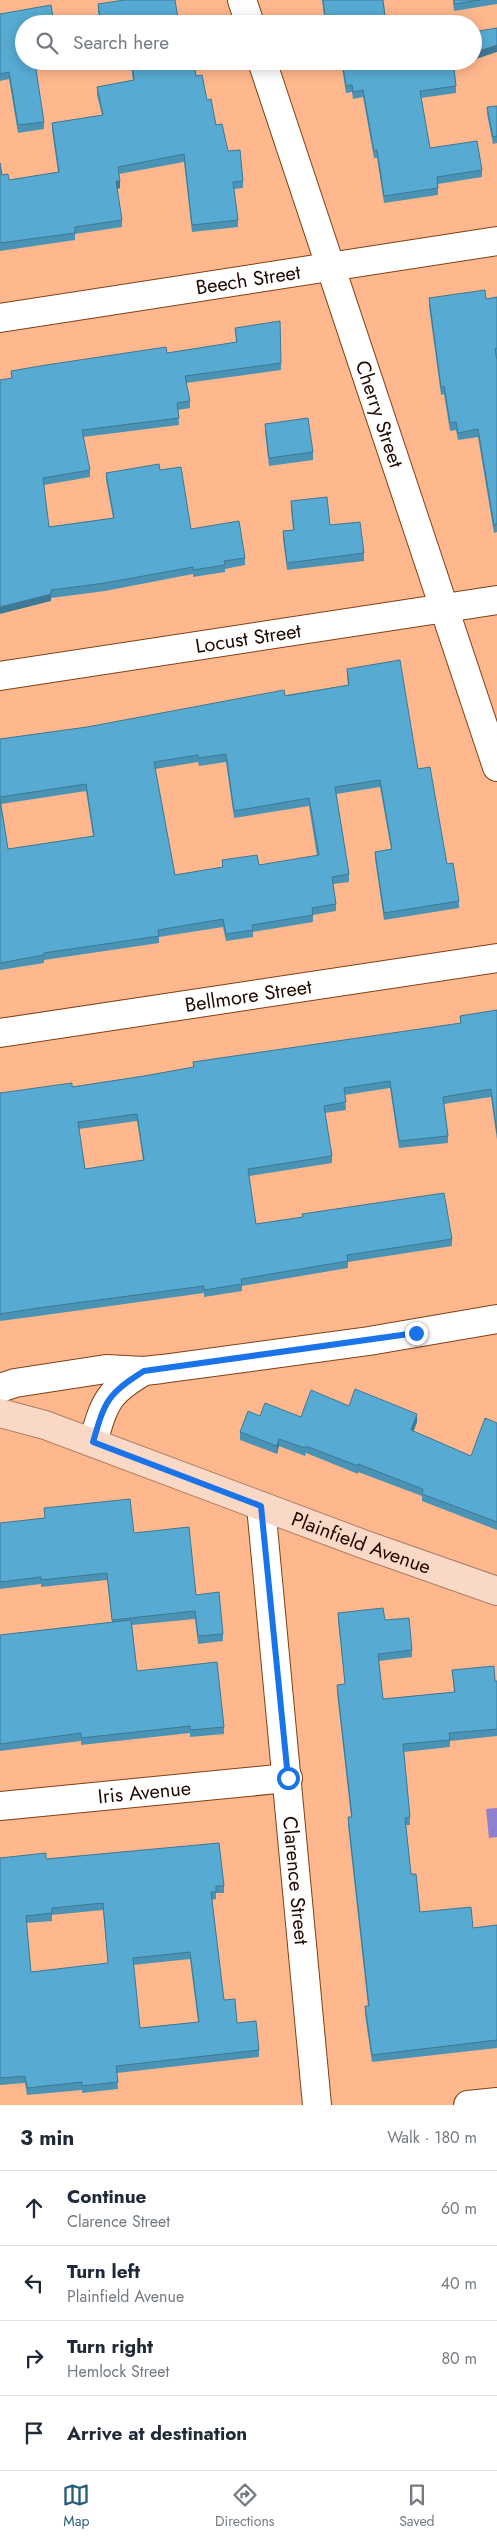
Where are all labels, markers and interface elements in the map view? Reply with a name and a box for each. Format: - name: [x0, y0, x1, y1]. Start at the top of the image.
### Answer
- search box: [15, 15, 482, 70]
- icon: search: [33, 29, 61, 57]
- text: Search here: [73, 29, 169, 56]
- street label: Beech Street: [194, 258, 303, 302]
- street label: Cherry Street: [348, 357, 410, 472]
- street label: Locust Street: [193, 616, 303, 661]
- street label: Bellmore Street: [183, 972, 314, 1020]
- route end: [405, 1322, 428, 1345]
- street label: Plainfield Avenue: [287, 1504, 435, 1582]
- route start: [277, 1767, 300, 1790]
- street label: Iris Avenue: [96, 1774, 192, 1811]
- street label: Clarence Street: [275, 1815, 316, 1946]
- text: 3 min: [20, 2123, 74, 2153]
- text: Walk · 180 m: [387, 2126, 477, 2149]
- text: Continue: [67, 2183, 146, 2210]
- icon: ahead: [20, 2194, 48, 2222]
- text: 60 m: [441, 2197, 477, 2220]
- text: Clarence Street: [67, 2210, 170, 2233]
- text: Turn left: [67, 2258, 140, 2285]
- icon: left: [20, 2269, 48, 2297]
- text: 40 m: [441, 2272, 477, 2295]
- text: Plainfield Avenue: [67, 2285, 184, 2308]
- text: Turn right: [67, 2333, 153, 2360]
- icon: right: [20, 2344, 48, 2372]
- text: 80 m: [441, 2347, 477, 2370]
- text: Hemlock Street: [67, 2360, 169, 2383]
- icon: arrive: [20, 2419, 48, 2447]
- text: Arrive at destination: [67, 2420, 247, 2447]
- tab: Map: [62, 2481, 90, 2531]
- tab: Directions: [215, 2481, 274, 2531]
- tab: Saved: [399, 2481, 435, 2531]

